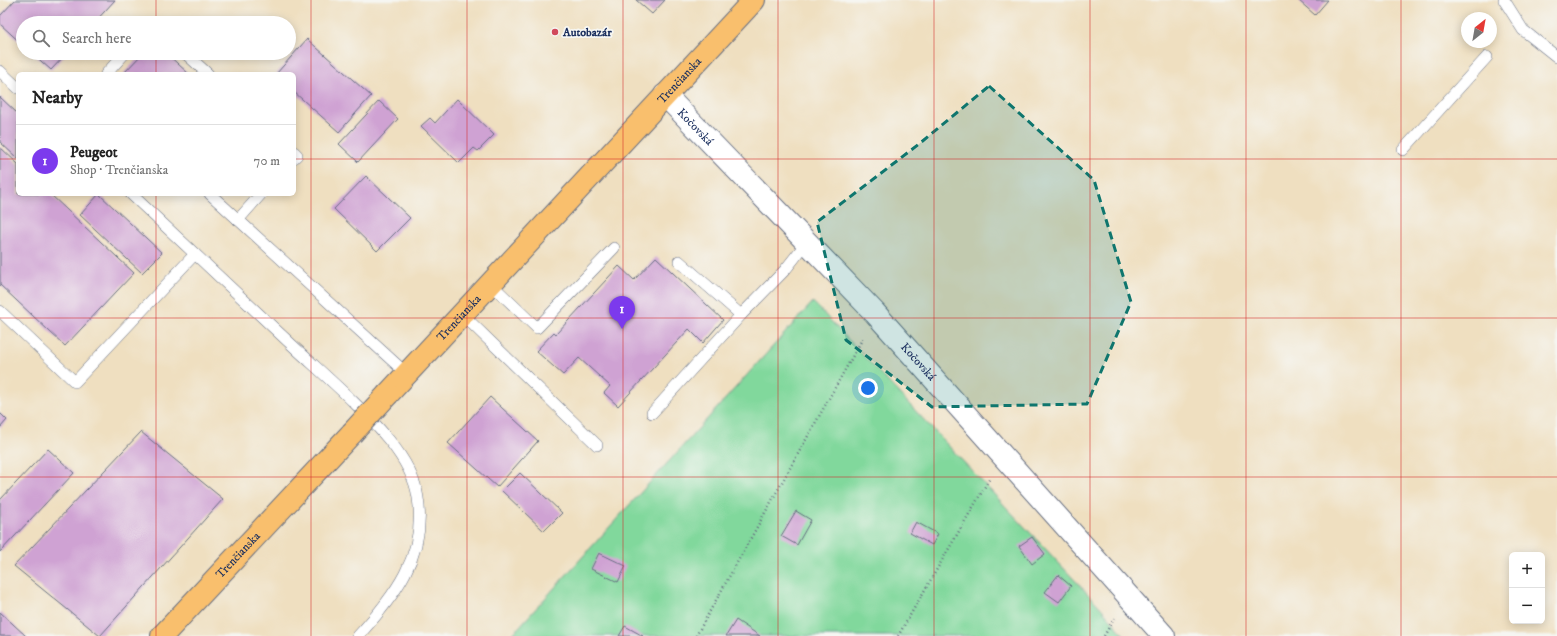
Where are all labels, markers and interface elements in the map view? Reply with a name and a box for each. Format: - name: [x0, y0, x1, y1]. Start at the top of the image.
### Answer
- north arrow: [1461, 12, 1497, 48]
- search box: [16, 16, 296, 60]
- place label: Autobazár: [562, 25, 612, 40]
- icon: search: [30, 27, 52, 49]
- marker: Autobazár: [550, 27, 560, 37]
- text: Search here: [62, 29, 131, 48]
- street label: Trenčianska: [654, 53, 705, 107]
- text: Nearby: [32, 87, 82, 109]
- street label: Kočovská: [674, 105, 717, 149]
- text: Peugeot: [70, 143, 118, 162]
- text: 1: [43, 153, 47, 169]
- text: 70 m: [254, 153, 280, 169]
- text: Shop · Trenčianska: [70, 162, 168, 178]
- street label: Trenčianska: [433, 291, 485, 344]
- pin: 1: [609, 296, 635, 329]
- street label: Kočovská: [898, 340, 940, 384]
- your location: [858, 378, 878, 398]
- street label: Trenčianska: [212, 528, 264, 581]
- map controls: [1509, 552, 1545, 624]
- button: +: [1509, 552, 1545, 588]
- button: −: [1509, 588, 1545, 624]

